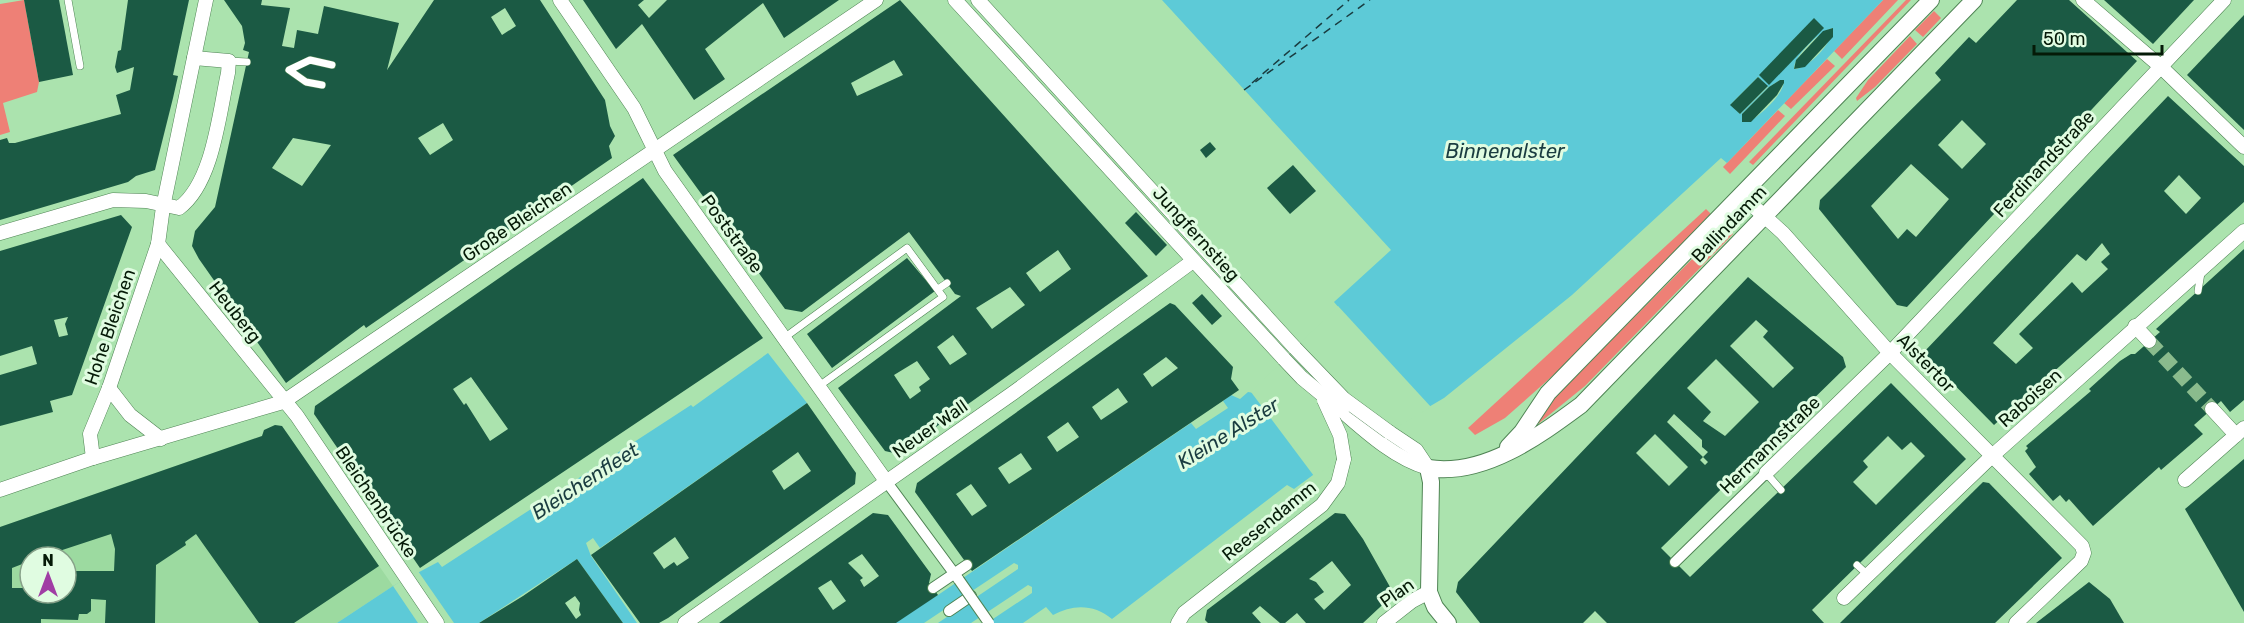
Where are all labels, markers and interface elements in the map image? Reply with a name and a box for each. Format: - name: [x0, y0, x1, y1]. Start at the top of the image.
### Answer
- scale bar: [2034, 18, 2162, 56]
- text: 50 m: [2043, 28, 2086, 50]
- street label: Ferdinandstraße: [1989, 106, 2099, 222]
- water label: Binnenalster: [1445, 139, 1566, 163]
- street label: Große Bleichen: [458, 177, 576, 267]
- street label: Ballindamm: [1687, 181, 1771, 267]
- street label: Jungfernstieg: [1148, 182, 1244, 286]
- street label: Poststraße: [696, 191, 768, 277]
- street label: Hohe Bleichen: [80, 266, 140, 388]
- street label: Heuberg: [204, 277, 266, 347]
- street label: Alstertor: [1892, 329, 1960, 397]
- street label: Raboisen: [1994, 364, 2066, 432]
- water label: Kleine Alster: [1173, 392, 1284, 474]
- street label: Hermannstraße: [1715, 392, 1825, 498]
- street label: Neuer Wall: [888, 395, 972, 463]
- water label: Bleichenfleet: [527, 437, 643, 524]
- street label: Bleichenbrücke: [331, 442, 421, 562]
- street label: Reesendamm: [1218, 476, 1320, 566]
- north arrow: [18, 545, 78, 605]
- text: N: [42, 551, 54, 570]
- street label: Plan: [1376, 573, 1418, 613]

